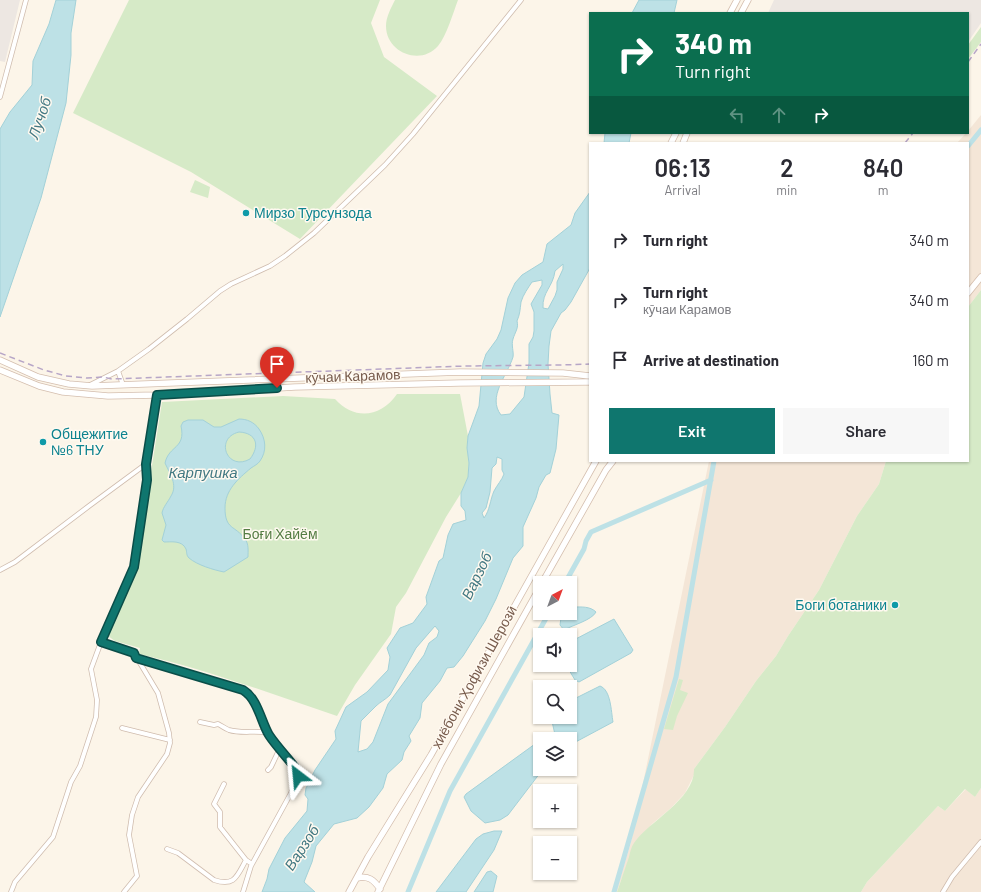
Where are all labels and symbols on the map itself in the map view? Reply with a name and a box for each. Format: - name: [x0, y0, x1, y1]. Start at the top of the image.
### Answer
- water label: Лучоб: [23, 94, 55, 142]
- place label: Мирзо Турсунзода: [254, 204, 372, 221]
- marker: Мирзо Турсунзода: [241, 208, 251, 218]
- pin: [260, 347, 294, 388]
- street label: кӯчаи Карамов: [305, 365, 401, 386]
- place label: Общежитие №6 ТНУ: [51, 425, 128, 458]
- marker: Общежитие №6 ТНУ: [38, 437, 48, 447]
- water label: Карпушка: [168, 463, 238, 481]
- park label: Боғи Хайём: [242, 525, 318, 542]
- water label: Варзоб: [457, 549, 495, 602]
- north arrow: [533, 576, 577, 620]
- place label: Боги ботаники: [795, 596, 887, 613]
- marker: Боги ботаники: [890, 600, 900, 610]
- street label: хиёбони Ҳофизи Шерозӣ: [427, 602, 520, 751]
- position arrow: [277, 755, 319, 797]
- water label: Варзоб: [280, 821, 323, 873]

